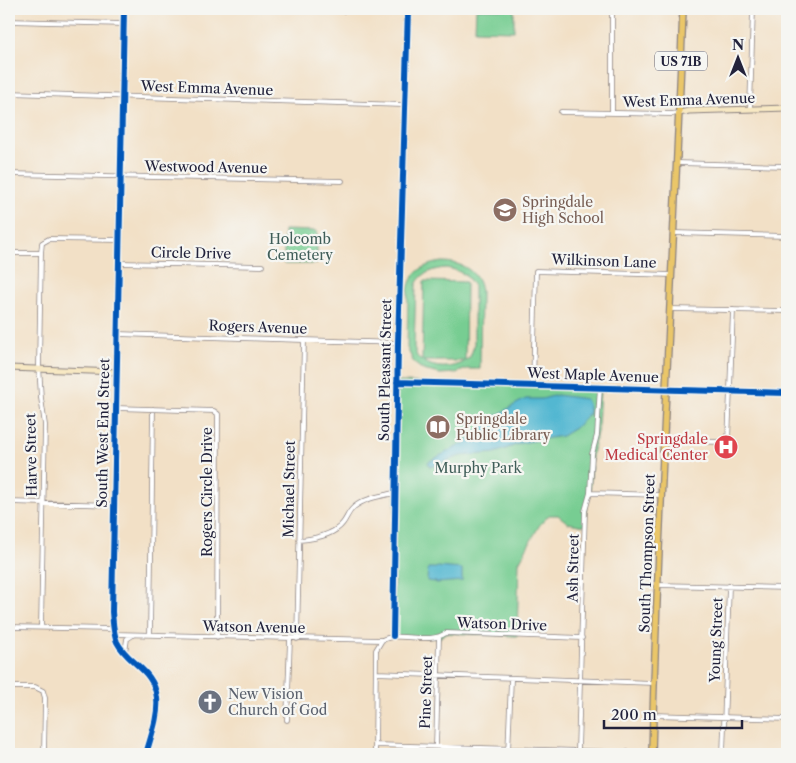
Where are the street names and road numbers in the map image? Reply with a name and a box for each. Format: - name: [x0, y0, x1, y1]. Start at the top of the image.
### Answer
- road number: US 71B: [655, 51, 707, 70]
- street label: West Emma Avenue: [139, 77, 274, 99]
- street label: West Emma Avenue: [621, 89, 756, 111]
- street label: Westwood Avenue: [143, 157, 268, 177]
- street label: Circle Drive: [151, 243, 231, 263]
- street label: Wilkinson Lane: [550, 250, 657, 272]
- street label: South Pleasant Street: [375, 299, 395, 441]
- street label: Rogers Avenue: [208, 316, 308, 338]
- street label: South West End Street: [93, 358, 113, 508]
- street label: West Maple Avenue: [526, 364, 659, 386]
- street label: Harve Street: [21, 413, 41, 497]
- street label: Rogers Circle Drive: [198, 427, 216, 557]
- street label: Michael Street: [279, 440, 299, 538]
- street label: South Thompson Street: [635, 473, 659, 633]
- street label: Ash Street: [563, 533, 583, 603]
- street label: Young Street: [705, 597, 726, 684]
- street label: Watson Drive: [456, 613, 547, 635]
- street label: Watson Avenue: [201, 617, 306, 637]
- street label: Pine Street: [416, 655, 436, 729]

